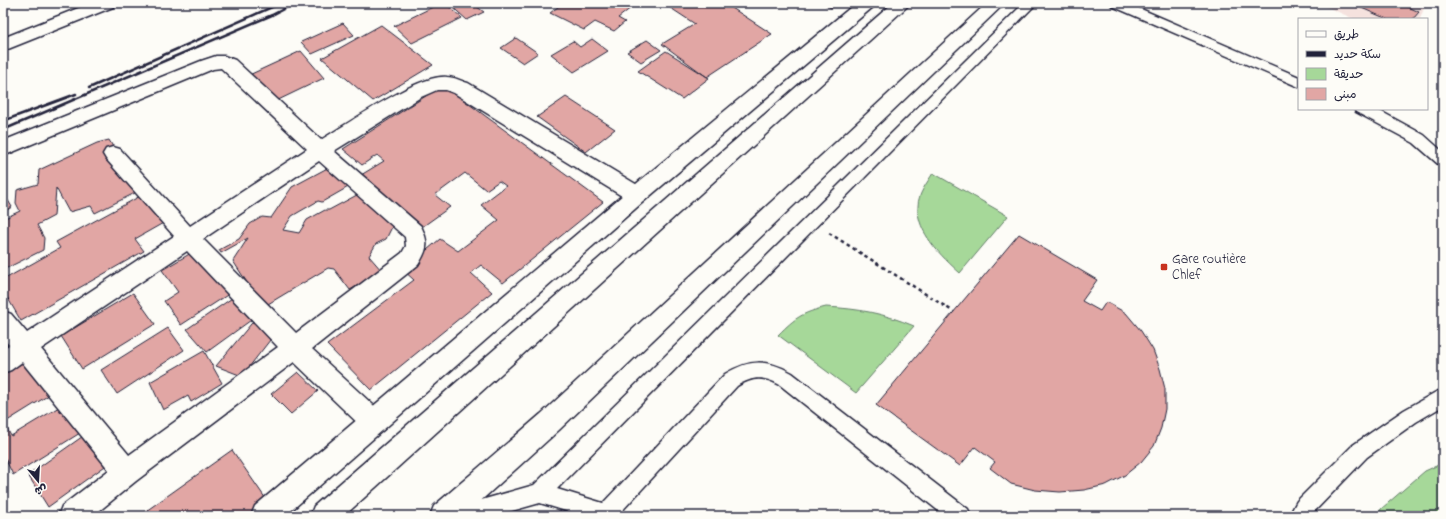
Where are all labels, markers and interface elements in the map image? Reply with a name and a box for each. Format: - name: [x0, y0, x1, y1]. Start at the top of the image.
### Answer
- legend: [1298, 18, 1428, 110]
- text: طريق: [1334, 26, 1359, 44]
- text: سكة حديد: [1334, 46, 1381, 64]
- text: حديقة: [1334, 66, 1363, 84]
- text: مبنى: [1334, 86, 1357, 104]
- place label: Gare routière Chlef: [1172, 249, 1247, 286]
- marker: Gare routière Chlef: [1159, 262, 1169, 272]
- north arrow: [18, 461, 58, 501]
- text: ش: [33, 480, 49, 499]

